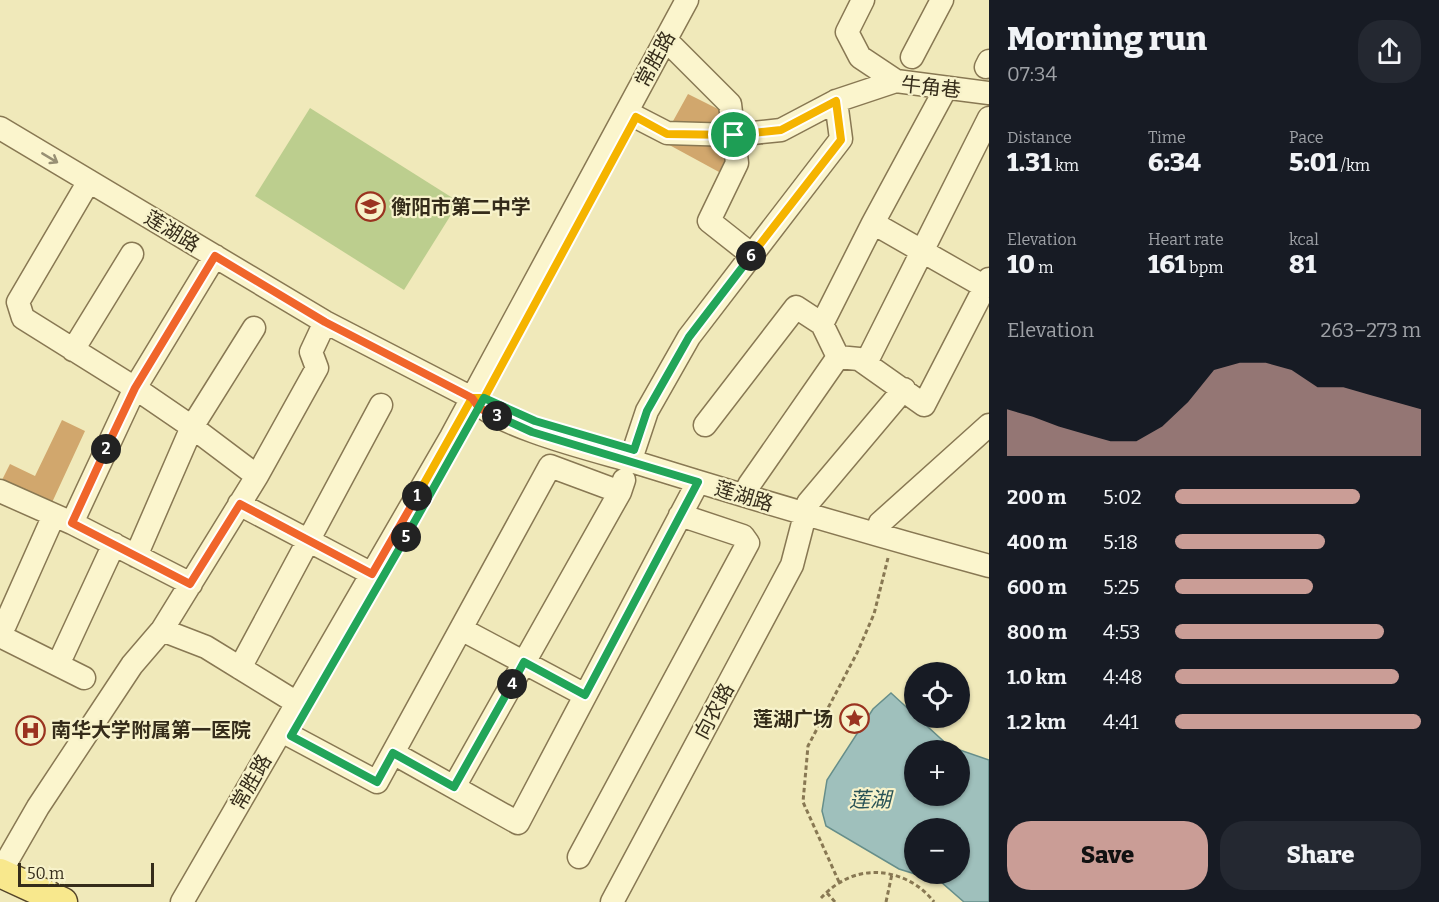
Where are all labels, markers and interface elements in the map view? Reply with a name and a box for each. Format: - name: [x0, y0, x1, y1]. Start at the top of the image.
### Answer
- text: Morning run: [1007, 19, 1207, 59]
- button: share: [1358, 20, 1421, 83]
- street label: 常胜路: [630, 27, 680, 91]
- text: 07:34: [1007, 62, 1057, 86]
- street label: 牛角巷: [900, 72, 962, 102]
- pin: [708, 109, 759, 160]
- icon: arrive: [717, 118, 750, 151]
- text: Distance: [1007, 128, 1072, 147]
- text: Time: [1148, 128, 1186, 147]
- text: Pace: [1289, 128, 1324, 147]
- text: 1.31: [1007, 147, 1052, 178]
- text: 6:34: [1148, 147, 1201, 178]
- text: 5:01: [1289, 147, 1337, 178]
- one-way arrow: [41, 152, 58, 164]
- text: km: [1052, 156, 1079, 175]
- text: /km: [1337, 156, 1370, 175]
- school or university icon: 衡阳市第二中学: [354, 191, 386, 223]
- place label: 衡阳市第二中学: [391, 195, 531, 219]
- street label: 莲湖路: [140, 205, 204, 257]
- text: Elevation: [1007, 230, 1077, 249]
- text: Heart rate: [1148, 230, 1224, 249]
- text: kcal: [1289, 230, 1319, 249]
- pin: 6: [736, 241, 766, 271]
- text: 6: [746, 246, 756, 265]
- text: 10: [1007, 249, 1035, 280]
- text: 161: [1148, 249, 1186, 280]
- text: 81: [1289, 249, 1316, 280]
- text: m: [1035, 258, 1053, 277]
- text: bpm: [1186, 258, 1223, 277]
- text: Elevation: [1007, 318, 1094, 342]
- text: 263–273 m: [1320, 318, 1421, 342]
- pin: 3: [482, 401, 512, 431]
- text: 3: [492, 406, 502, 425]
- pin: 2: [91, 434, 121, 464]
- text: 2: [101, 439, 111, 458]
- street label: 莲湖路: [712, 476, 776, 516]
- pin: 1: [402, 481, 432, 511]
- text: 200 m: [1007, 485, 1066, 509]
- text: 5:02: [1103, 485, 1142, 509]
- text: 1: [414, 486, 420, 505]
- pin: 5: [391, 522, 421, 552]
- text: 5: [402, 527, 410, 546]
- text: 400 m: [1007, 530, 1067, 554]
- text: 5:18: [1103, 530, 1138, 554]
- text: 600 m: [1007, 575, 1067, 599]
- text: 5:25: [1103, 575, 1139, 599]
- text: 800 m: [1007, 620, 1067, 644]
- text: 4:53: [1103, 620, 1141, 644]
- map controls: [904, 662, 970, 884]
- button: locate: [904, 662, 970, 728]
- text: 1.0 km: [1007, 665, 1067, 689]
- text: 4:48: [1103, 665, 1143, 689]
- pin: 4: [497, 669, 527, 699]
- text: 4: [507, 674, 517, 693]
- street label: 向农路: [689, 679, 739, 743]
- place icon: 莲湖广场: [838, 703, 870, 735]
- place label: 莲湖广场: [753, 707, 833, 731]
- text: 1.2 km: [1007, 710, 1066, 734]
- text: 4:41: [1103, 710, 1139, 734]
- hospital icon: 南华大学附属第一医院: [14, 714, 46, 746]
- place label: 南华大学附属第一医院: [51, 718, 251, 742]
- button: +: [904, 740, 970, 806]
- street label: 常胜路: [226, 750, 276, 814]
- water label: 莲湖: [849, 787, 894, 813]
- button: −: [904, 818, 970, 884]
- button: Save: [1007, 821, 1208, 890]
- button: Share: [1220, 821, 1421, 890]
- scale bar: [18, 860, 154, 888]
- text: 50 m: [27, 864, 64, 883]

